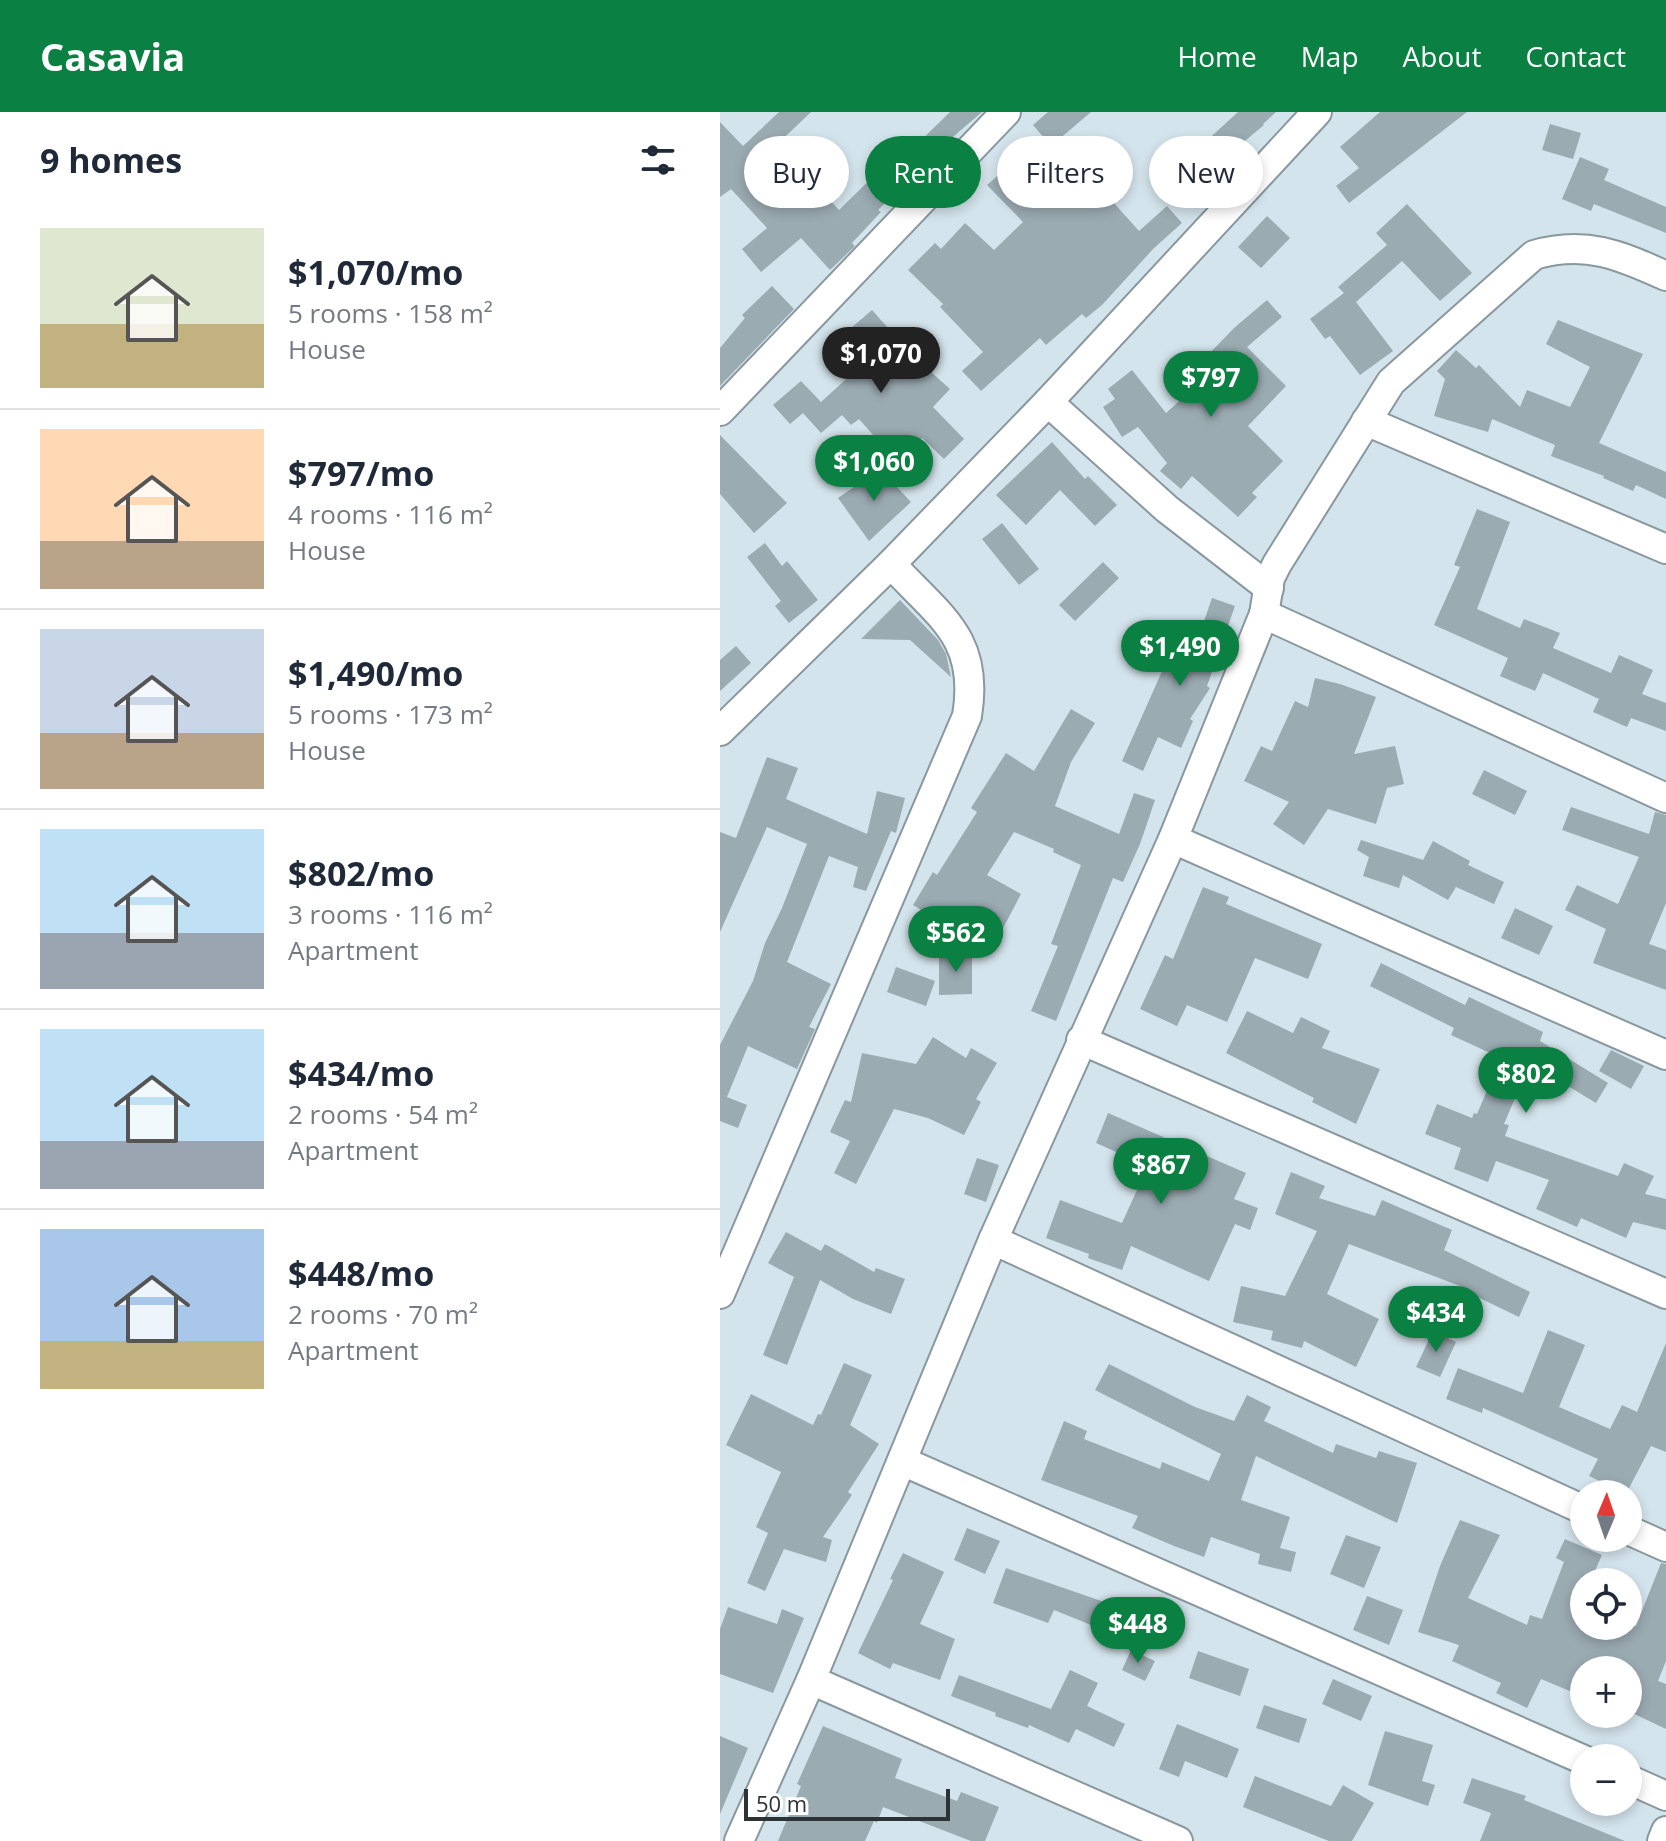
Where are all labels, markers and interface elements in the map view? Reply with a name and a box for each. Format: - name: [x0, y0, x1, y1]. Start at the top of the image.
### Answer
- text: Casavia: [40, 30, 185, 82]
- text: Home: [1178, 37, 1257, 75]
- text: Map: [1301, 37, 1359, 75]
- text: About: [1403, 37, 1481, 75]
- text: Contact: [1525, 37, 1626, 75]
- chip: Buy: [744, 136, 849, 208]
- chip: Rent: [865, 136, 981, 208]
- chip: Filters: [997, 136, 1133, 208]
- chip: New: [1149, 136, 1263, 208]
- text: 9 homes: [40, 137, 182, 183]
- icon: filters: [636, 138, 680, 182]
- text: $1,070/mo: [288, 249, 463, 295]
- icon: home: [104, 260, 200, 356]
- text: 5 rooms · 158 m²: [288, 295, 493, 331]
- pin: $1,070: [816, 327, 946, 395]
- text: House: [288, 331, 366, 367]
- text: $1,070: [840, 335, 922, 371]
- pin: $797: [1164, 351, 1258, 419]
- text: $797: [1181, 359, 1241, 395]
- pin: $1,060: [809, 435, 939, 503]
- text: $1,060: [833, 443, 915, 479]
- text: $797/mo: [288, 450, 434, 496]
- icon: home: [104, 461, 200, 557]
- text: 4 rooms · 116 m²: [288, 496, 493, 532]
- text: House: [288, 532, 366, 568]
- pin: $1,490: [1115, 620, 1245, 688]
- text: $1,490: [1139, 628, 1221, 664]
- text: $1,490/mo: [288, 650, 463, 696]
- icon: home: [104, 661, 200, 757]
- text: 5 rooms · 173 m²: [288, 696, 493, 732]
- text: House: [288, 732, 366, 768]
- text: $802/mo: [288, 850, 434, 896]
- icon: home: [104, 861, 200, 957]
- text: 3 rooms · 116 m²: [288, 896, 493, 932]
- pin: $562: [909, 906, 1003, 974]
- text: $562: [926, 914, 986, 950]
- text: Apartment: [288, 932, 419, 968]
- pin: $802: [1479, 1047, 1573, 1115]
- text: $434/mo: [288, 1050, 434, 1096]
- text: $802: [1496, 1055, 1556, 1091]
- icon: home: [104, 1061, 200, 1157]
- text: 2 rooms · 54 m²: [288, 1096, 478, 1132]
- text: Apartment: [288, 1132, 419, 1168]
- pin: $867: [1114, 1138, 1208, 1206]
- text: $867: [1131, 1146, 1191, 1182]
- text: $448/mo: [288, 1250, 434, 1296]
- icon: home: [104, 1261, 200, 1357]
- pin: $434: [1389, 1286, 1483, 1354]
- text: $434: [1406, 1294, 1466, 1330]
- text: 2 rooms · 70 m²: [288, 1296, 478, 1332]
- text: Apartment: [288, 1332, 419, 1368]
- north arrow: [1570, 1480, 1642, 1552]
- map controls: [1570, 1480, 1642, 1816]
- button: locate: [1570, 1568, 1642, 1640]
- pin: $448: [1091, 1597, 1185, 1665]
- text: $448: [1108, 1605, 1168, 1641]
- button: +: [1570, 1656, 1642, 1728]
- button: −: [1570, 1744, 1642, 1816]
- scale bar: [744, 1785, 950, 1821]
- text: 50 m: [756, 1788, 807, 1818]

